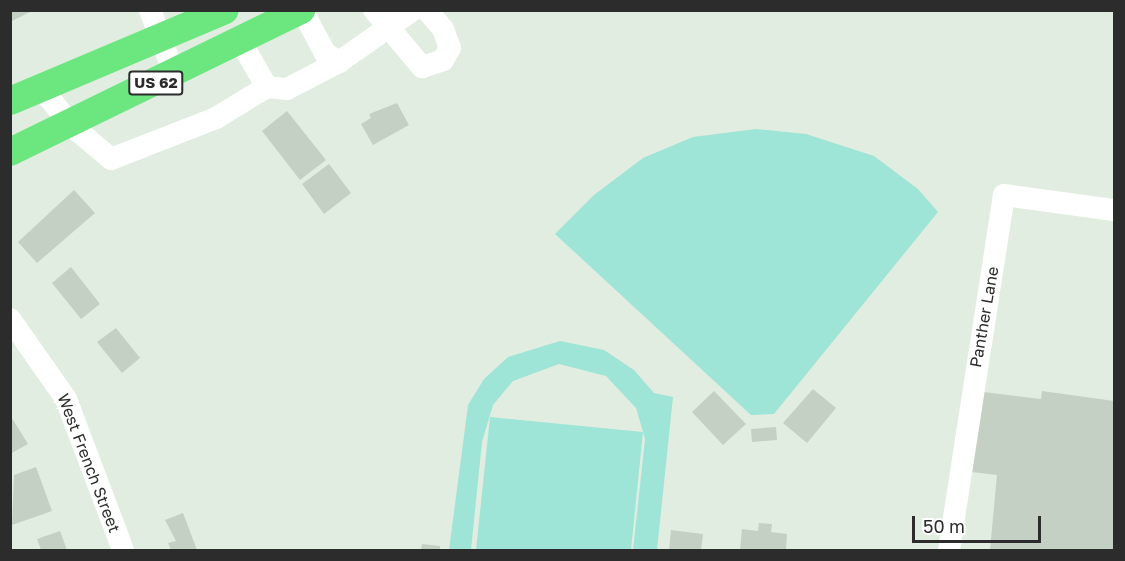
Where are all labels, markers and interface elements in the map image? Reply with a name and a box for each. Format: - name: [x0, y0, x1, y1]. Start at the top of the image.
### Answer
- road number: US 62: [128, 71, 184, 95]
- street label: Panther Lane: [966, 265, 1002, 369]
- street label: West French Street: [54, 391, 124, 535]
- scale bar: [915, 504, 1044, 542]
- text: 50 m: [923, 515, 965, 537]

